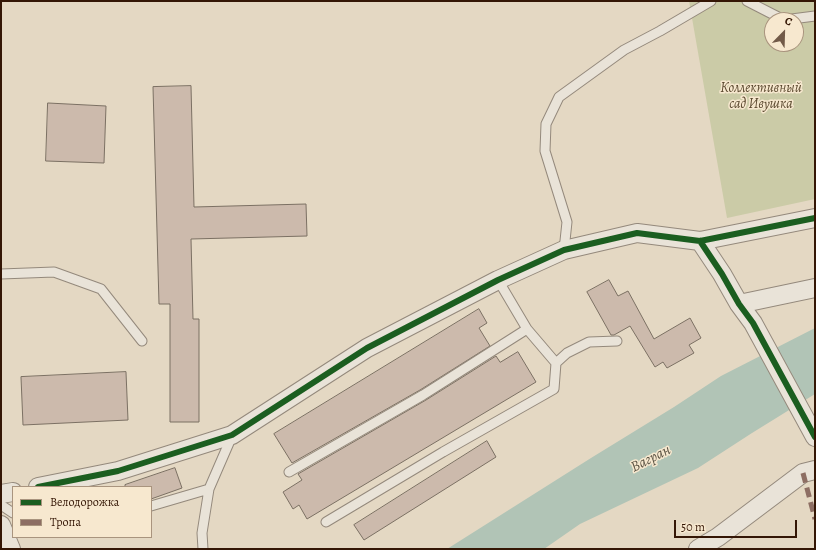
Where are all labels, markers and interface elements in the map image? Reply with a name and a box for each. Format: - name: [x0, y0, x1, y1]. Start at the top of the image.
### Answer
- north arrow: [764, 12, 804, 52]
- text: С: [782, 13, 795, 30]
- park label: Коллективный сад Ивушка: [720, 81, 802, 114]
- water label: Вагран: [628, 441, 674, 477]
- legend: [12, 486, 152, 538]
- text: Велодорожка: [50, 494, 119, 510]
- scale bar: [676, 512, 799, 538]
- text: Тропа: [50, 514, 81, 530]
- text: 50 m: [681, 519, 705, 535]

